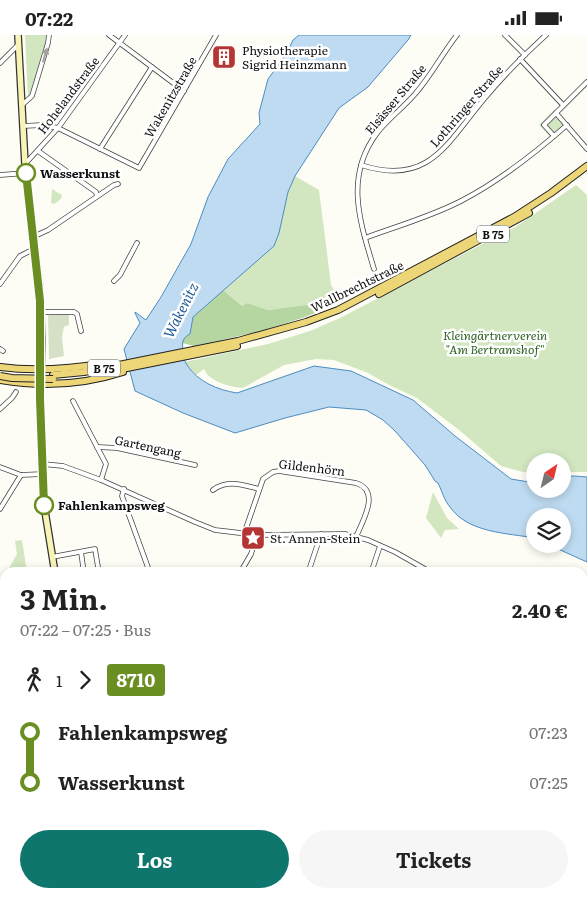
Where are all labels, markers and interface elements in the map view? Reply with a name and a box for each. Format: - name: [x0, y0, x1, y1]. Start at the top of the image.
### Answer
- text: 07:22: [25, 4, 73, 32]
- place label: Physiotherapie Sigrid Heinzmann: [242, 41, 347, 73]
- building icon: Physiotherapie Sigrid Heinzmann: [211, 44, 237, 70]
- one-way arrow: [41, 47, 49, 62]
- street label: Hohelandstraße: [33, 53, 103, 137]
- street label: Wakenitzstraße: [139, 53, 201, 141]
- street label: Elsässer Straße: [360, 60, 430, 138]
- street label: Lothringer Straße: [425, 61, 507, 151]
- marker: Wasserkunst: [16, 163, 36, 183]
- place label: Wasserkunst: [40, 164, 121, 182]
- road number: B 75: [477, 225, 509, 243]
- street label: Wallbrechtstraße: [308, 256, 406, 316]
- water label: Wakenitz: [158, 279, 203, 341]
- park label: Kleingärtnerverein "Am Bertramshof": [443, 326, 547, 358]
- road number: B 75: [88, 359, 120, 377]
- street label: Gartengang: [113, 430, 183, 462]
- north arrow: [526, 453, 571, 497]
- map controls: [526, 453, 571, 553]
- street label: Gildenhörn: [278, 454, 346, 480]
- marker: Fahlenkampsweg: [34, 495, 54, 515]
- place label: Fahlenkampsweg: [58, 496, 166, 514]
- button: layers: [526, 508, 571, 553]
- place icon: St. Annen-Stein: [240, 525, 266, 551]
- place label: St. Annen-Stein: [270, 529, 361, 547]
- text: 3 Min.: [20, 577, 108, 619]
- text: 2.40 €: [512, 596, 568, 624]
- text: 07:22 – 07:25 · Bus: [20, 617, 151, 641]
- icon: walk: [20, 666, 48, 694]
- icon: forward: [71, 666, 99, 694]
- text: 8710: [117, 666, 155, 693]
- text: 1: [56, 668, 63, 692]
- text: Fahlenkampsweg: [58, 718, 227, 746]
- text: 07:23: [529, 720, 568, 744]
- text: Wasserkunst: [58, 768, 185, 796]
- text: 07:25: [530, 770, 568, 794]
- button: Los: [20, 830, 289, 888]
- button: Tickets: [299, 830, 568, 888]

